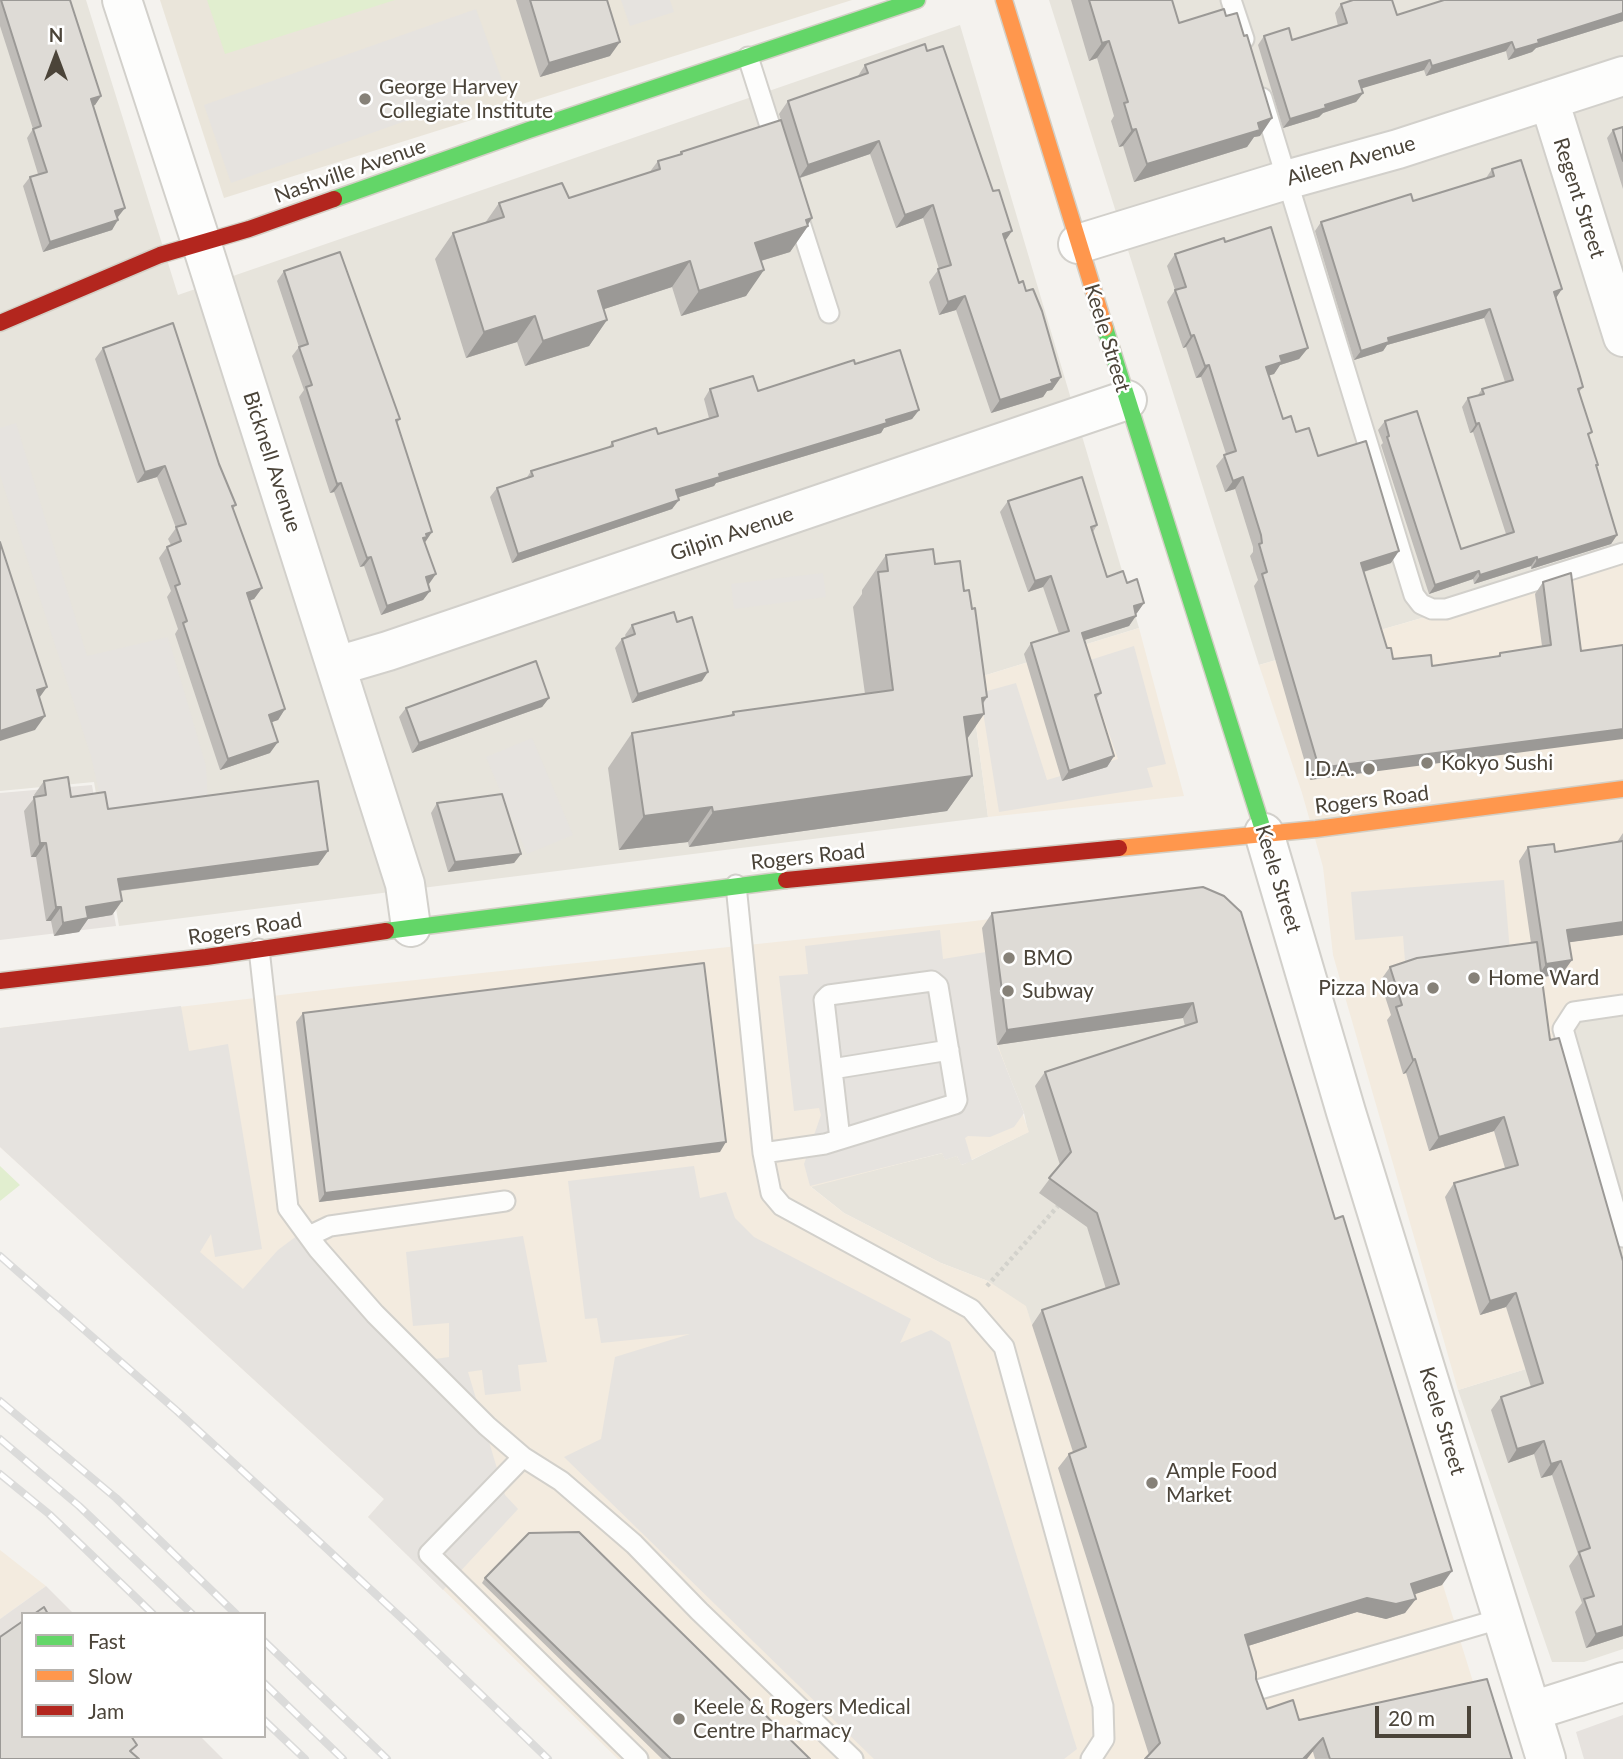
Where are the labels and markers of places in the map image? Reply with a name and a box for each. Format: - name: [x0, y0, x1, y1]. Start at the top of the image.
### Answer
- place label: George Harvey Collegiate Institute: [379, 74, 553, 124]
- marker: George Harvey Collegiate Institute: [357, 91, 373, 107]
- place label: Kokyo Sushi: [1441, 750, 1553, 776]
- marker: Kokyo Sushi: [1419, 755, 1435, 771]
- place label: I.D.A.: [1305, 756, 1355, 782]
- marker: I.D.A.: [1361, 761, 1377, 777]
- place label: BMO: [1023, 945, 1073, 971]
- marker: BMO: [1001, 950, 1017, 966]
- place label: Home Ward: [1488, 965, 1599, 991]
- marker: Home Ward: [1466, 970, 1482, 986]
- place label: Pizza Nova: [1318, 975, 1419, 1001]
- place label: Subway: [1022, 978, 1094, 1004]
- marker: Pizza Nova: [1425, 980, 1441, 996]
- marker: Subway: [1000, 983, 1016, 999]
- place label: Ample Food Market: [1166, 1458, 1277, 1508]
- marker: Ample Food Market: [1144, 1475, 1160, 1491]
- place label: Keele & Rogers Medical Centre Pharmacy: [693, 1694, 911, 1744]
- marker: Keele & Rogers Medical Centre Pharmacy: [671, 1711, 687, 1727]

